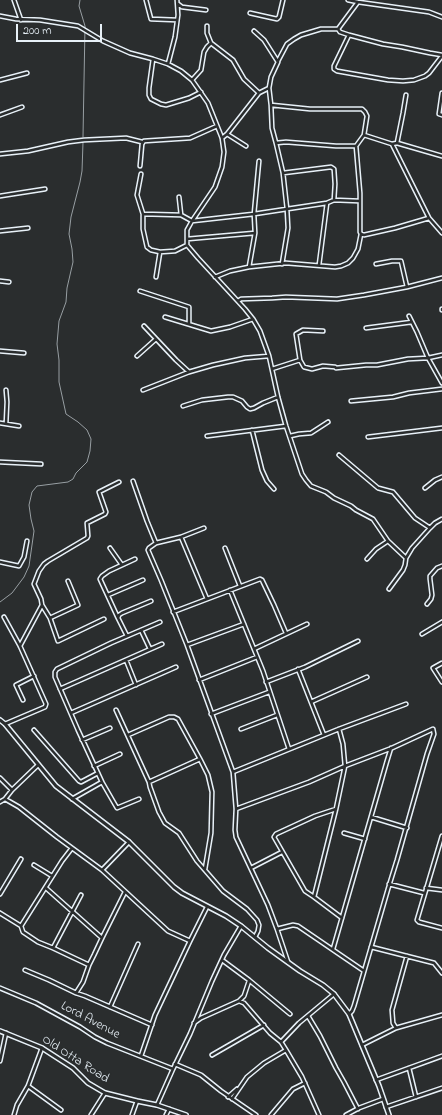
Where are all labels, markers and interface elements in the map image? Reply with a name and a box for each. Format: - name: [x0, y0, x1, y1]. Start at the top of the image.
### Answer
- scale bar: [18, 16, 104, 42]
- text: 200 m: [23, 22, 52, 40]
- street label: Lord Avenue: [58, 999, 122, 1043]
- street label: Old Otta Road: [38, 1032, 112, 1088]

